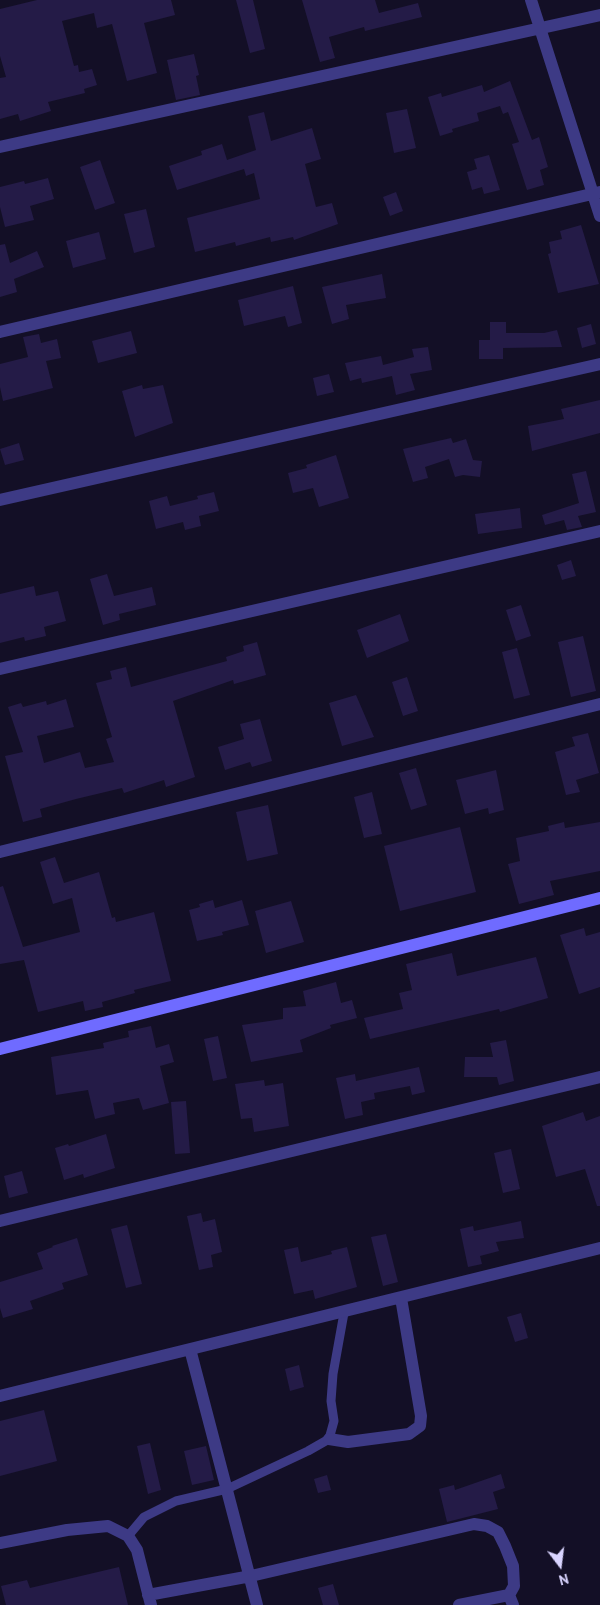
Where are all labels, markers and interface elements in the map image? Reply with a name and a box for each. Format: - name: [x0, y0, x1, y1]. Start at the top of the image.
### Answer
- north arrow: [535, 1540, 585, 1590]
- text: N: [557, 1570, 571, 1589]

